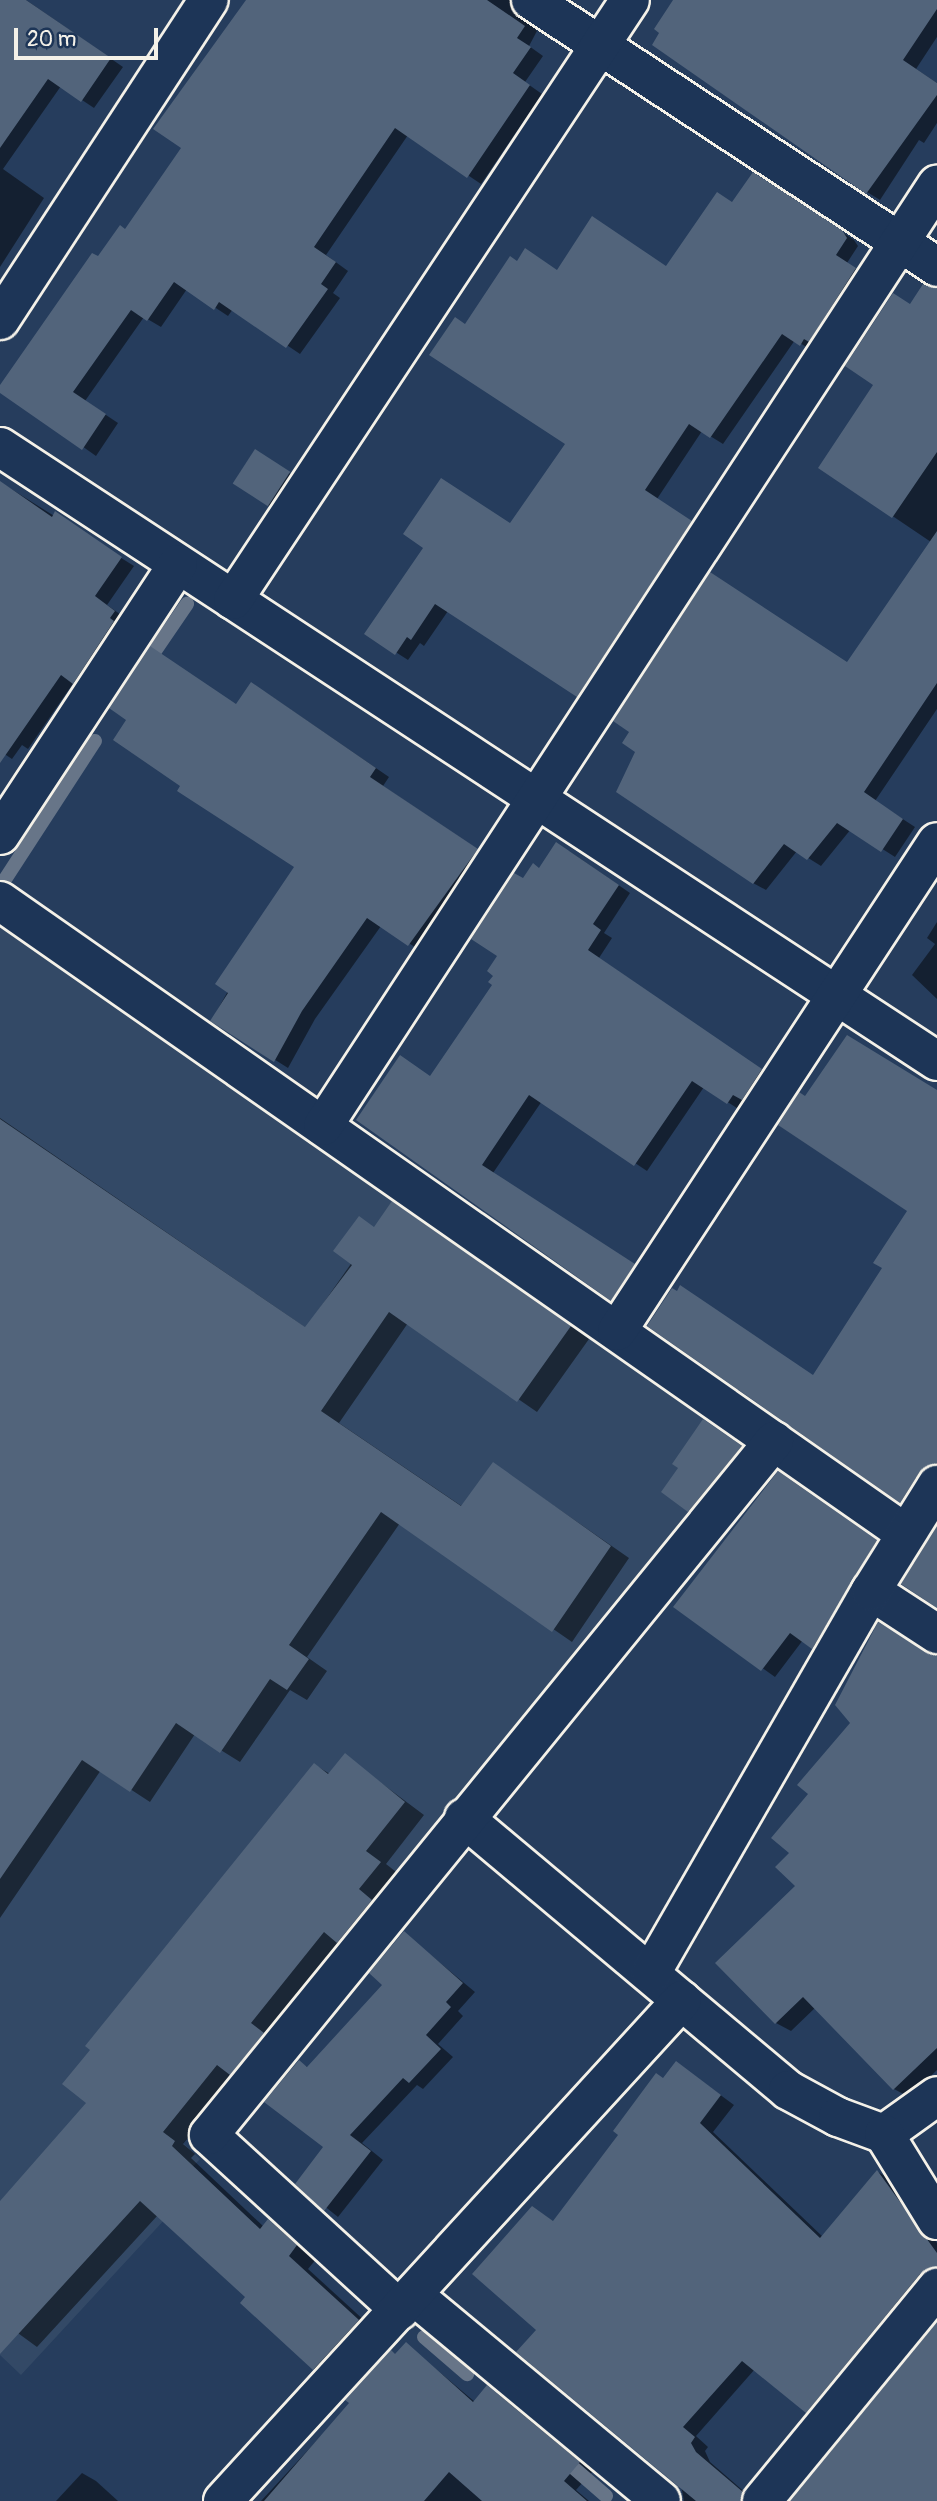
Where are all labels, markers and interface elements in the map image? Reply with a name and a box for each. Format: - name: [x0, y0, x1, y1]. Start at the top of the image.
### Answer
- scale bar: [18, 14, 161, 58]
- text: 20 m: [27, 26, 76, 53]

